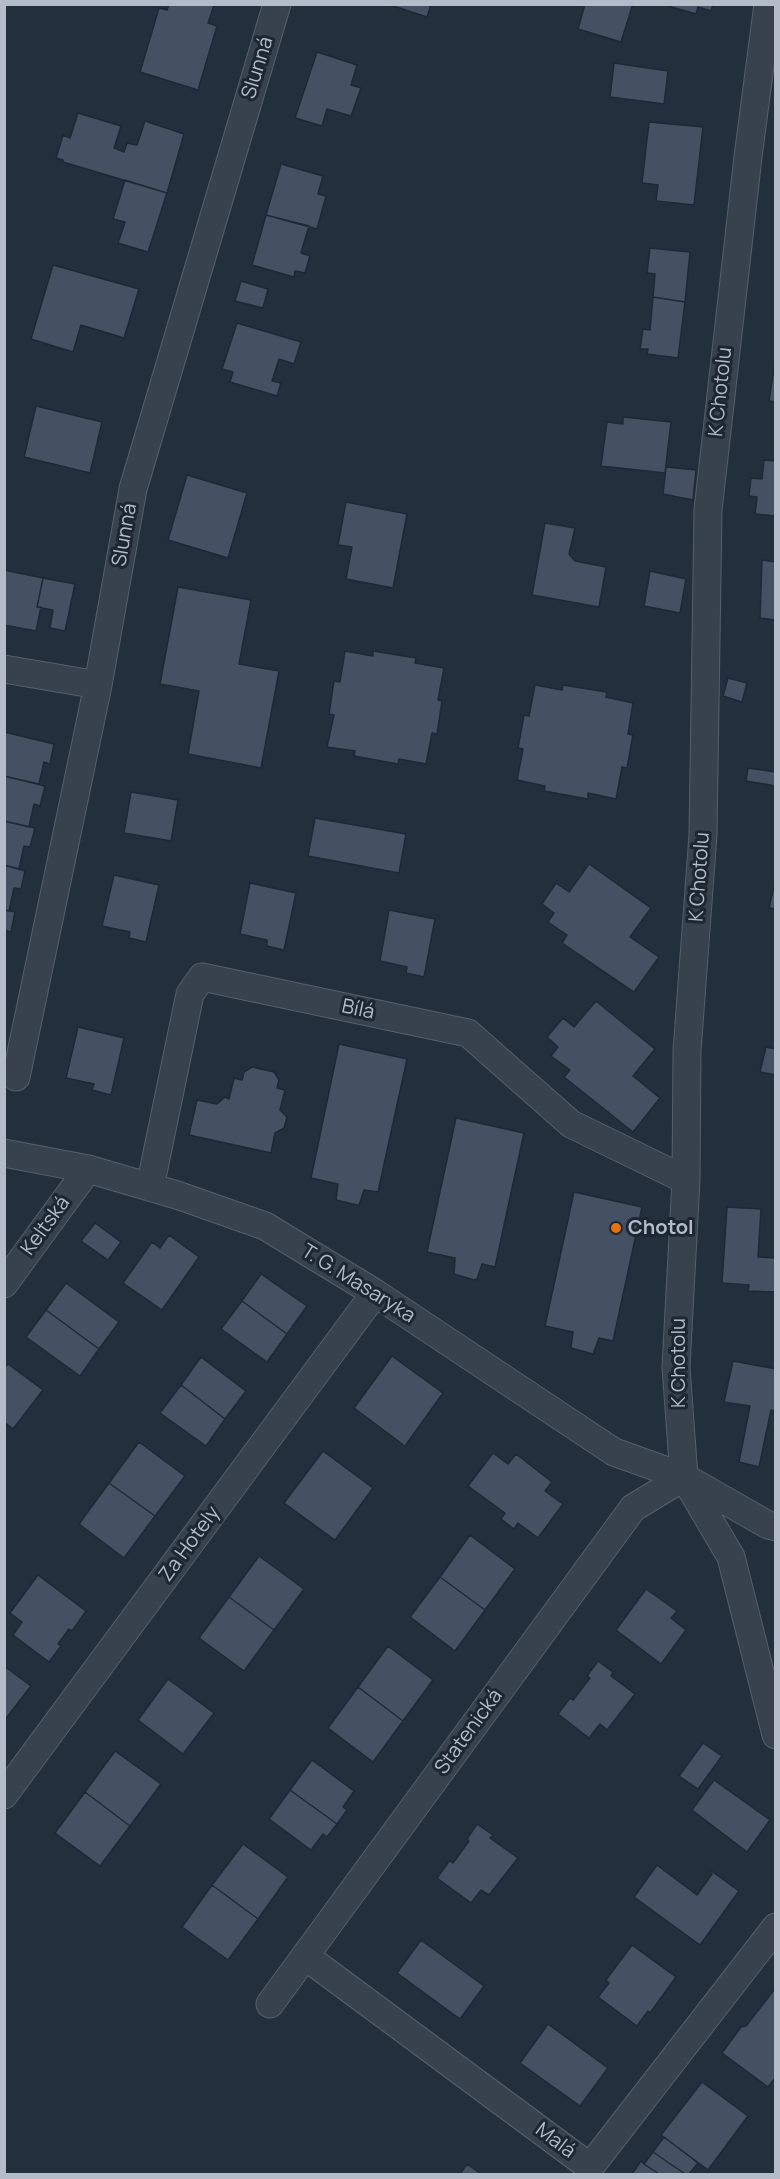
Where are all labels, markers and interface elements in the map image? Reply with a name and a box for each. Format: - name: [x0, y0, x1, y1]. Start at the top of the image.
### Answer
- street label: Slunná: [237, 34, 279, 102]
- street label: K Chotolu: [704, 346, 738, 438]
- street label: Slunná: [108, 502, 142, 568]
- street label: K Chotolu: [685, 831, 715, 923]
- street label: Bílá: [340, 995, 376, 1025]
- street label: Keltská: [17, 1192, 75, 1260]
- place label: Chotol: [628, 1216, 694, 1240]
- marker: Chotol: [609, 1221, 623, 1235]
- street label: T. G. Masaryka: [297, 1240, 419, 1328]
- street label: K Chotolu: [667, 1318, 691, 1408]
- street label: Za Hotely: [155, 1502, 225, 1586]
- street label: Statenická: [430, 1685, 508, 1779]
- street label: Malá: [530, 2118, 580, 2164]

